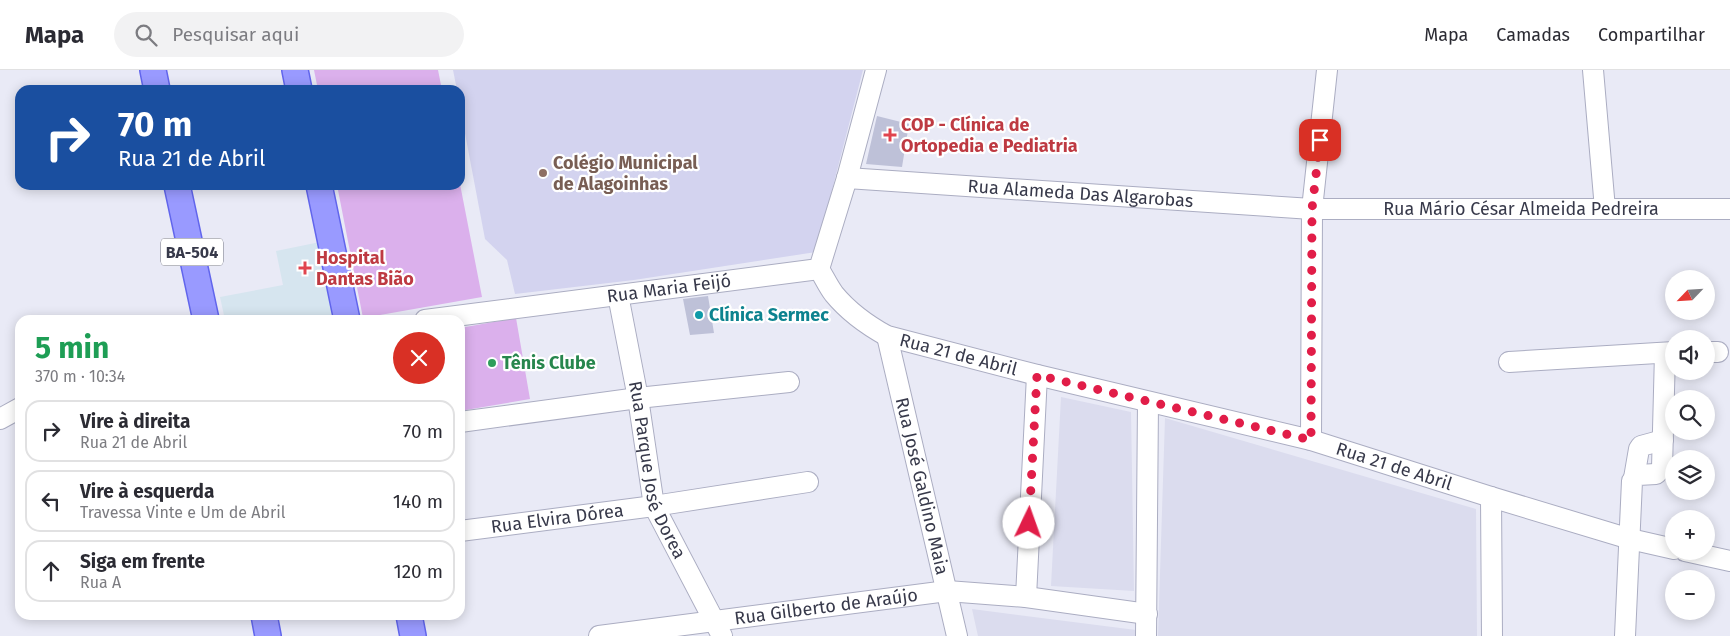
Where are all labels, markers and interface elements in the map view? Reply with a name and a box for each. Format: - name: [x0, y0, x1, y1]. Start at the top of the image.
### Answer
- search box: [114, 12, 464, 57]
- text: Mapa: [25, 21, 84, 49]
- icon: search: [132, 21, 160, 49]
- text: Pesquisar aqui: [172, 23, 299, 46]
- text: Mapa: [1424, 24, 1468, 46]
- text: Camadas: [1496, 24, 1570, 46]
- text: Compartilhar: [1598, 24, 1705, 46]
- text: 70 m: [118, 103, 192, 145]
- icon: right: [35, 105, 100, 170]
- place label: COP - Clínica de Ortopedia e Pediatria: [901, 114, 1078, 157]
- pin: [1299, 119, 1341, 161]
- icon: arrive: [1306, 126, 1334, 154]
- marker: COP - Clínica de Ortopedia e Pediatria: [883, 128, 897, 142]
- text: Rua 21 de Abril: [118, 145, 265, 172]
- place label: Colégio Municipal de Alagoinhas: [553, 152, 698, 195]
- marker: Colégio Municipal de Alagoinhas: [537, 167, 549, 179]
- street label: Rua Alameda Das Algarobas: [967, 175, 1194, 212]
- street label: Rua Mário César Almeida Pedreira: [1383, 198, 1659, 220]
- road number: BA-504: [161, 238, 223, 266]
- place label: Hospital Dantas Bião: [316, 247, 414, 290]
- marker: Hospital Dantas Bião: [298, 261, 312, 275]
- street label: Rua Maria Feijó: [606, 269, 732, 307]
- north arrow: [1665, 270, 1715, 320]
- map controls: [1665, 270, 1715, 620]
- place label: Clínica Sermec: [709, 304, 829, 326]
- marker: Clínica Sermec: [693, 309, 705, 321]
- street label: Rua 21 de Abril: [897, 329, 1020, 380]
- text: 5 min: [35, 330, 109, 366]
- button: sound: [1665, 330, 1715, 380]
- button: close: [393, 332, 445, 384]
- place label: Tênis Clube: [502, 352, 596, 374]
- marker: Tênis Clube: [486, 357, 498, 369]
- text: 370 m · 10:34: [35, 367, 125, 386]
- street label: Rua Parque José Dorea: [624, 379, 691, 563]
- button: search: [1665, 390, 1715, 440]
- street label: Rua José Galdino Maia: [891, 395, 953, 577]
- text: Vire à direita: [80, 410, 190, 433]
- icon: right: [37, 417, 65, 445]
- text: 70 m: [403, 420, 443, 443]
- text: Rua 21 de Abril: [80, 433, 187, 452]
- street label: Rua 21 de Abril: [1333, 438, 1455, 495]
- button: layers: [1665, 450, 1715, 500]
- text: Vire à esquerda: [80, 480, 214, 503]
- icon: left: [37, 487, 65, 515]
- text: 140 m: [393, 490, 443, 513]
- position arrow: [1002, 496, 1054, 548]
- street label: Rua Elvira Dórea: [490, 499, 625, 538]
- text: Travessa Vinte e Um de Abril: [80, 503, 285, 522]
- button: +: [1665, 510, 1715, 560]
- text: Siga em frente: [80, 550, 205, 573]
- icon: ahead: [37, 557, 65, 585]
- text: 120 m: [393, 560, 443, 583]
- button: −: [1665, 570, 1715, 620]
- text: Rua A: [80, 573, 121, 592]
- street label: Rua Gilberto de Araújo: [733, 584, 919, 629]

